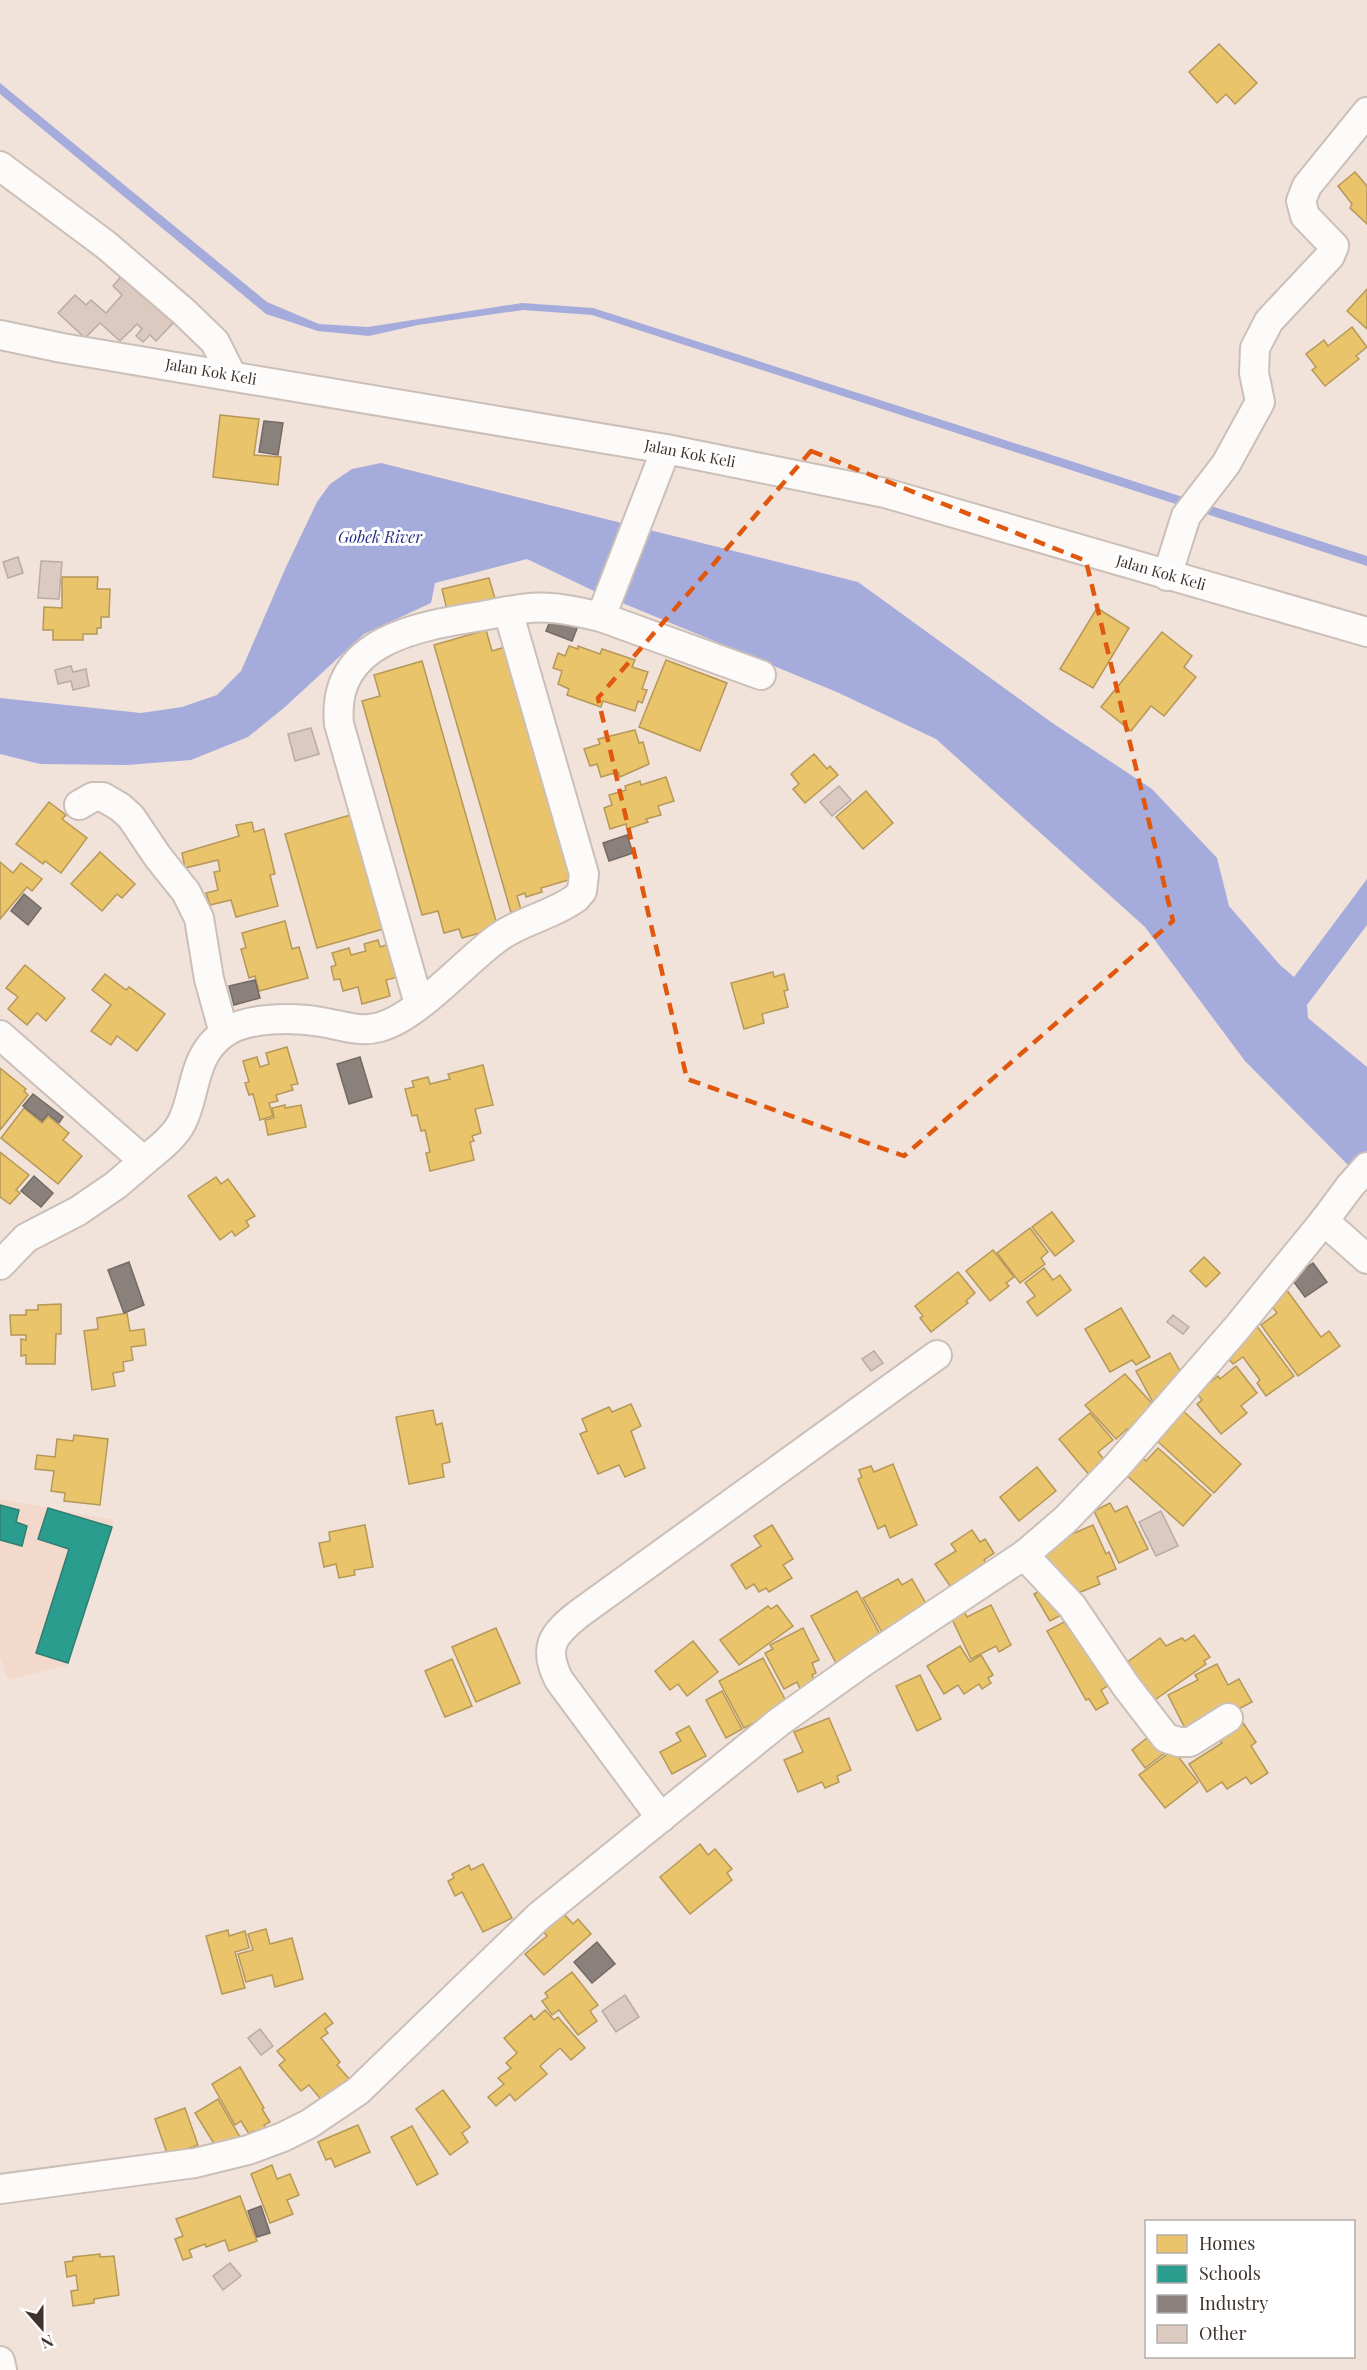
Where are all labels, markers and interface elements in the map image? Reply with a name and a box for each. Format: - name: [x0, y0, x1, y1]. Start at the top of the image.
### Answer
- street label: Jalan Kok Keli: [163, 353, 259, 389]
- street label: Jalan Kok Keli: [642, 434, 738, 472]
- water label: Gobek River: [338, 526, 423, 547]
- street label: Jalan Kok Keli: [1113, 549, 1209, 595]
- legend: [1145, 2220, 1355, 2358]
- text: Homes: [1199, 2231, 1255, 2255]
- text: Schools: [1199, 2261, 1261, 2285]
- text: Industry: [1199, 2291, 1268, 2315]
- north arrow: [12, 2298, 72, 2358]
- text: Other: [1199, 2321, 1246, 2345]
- text: N: [38, 2331, 57, 2355]

